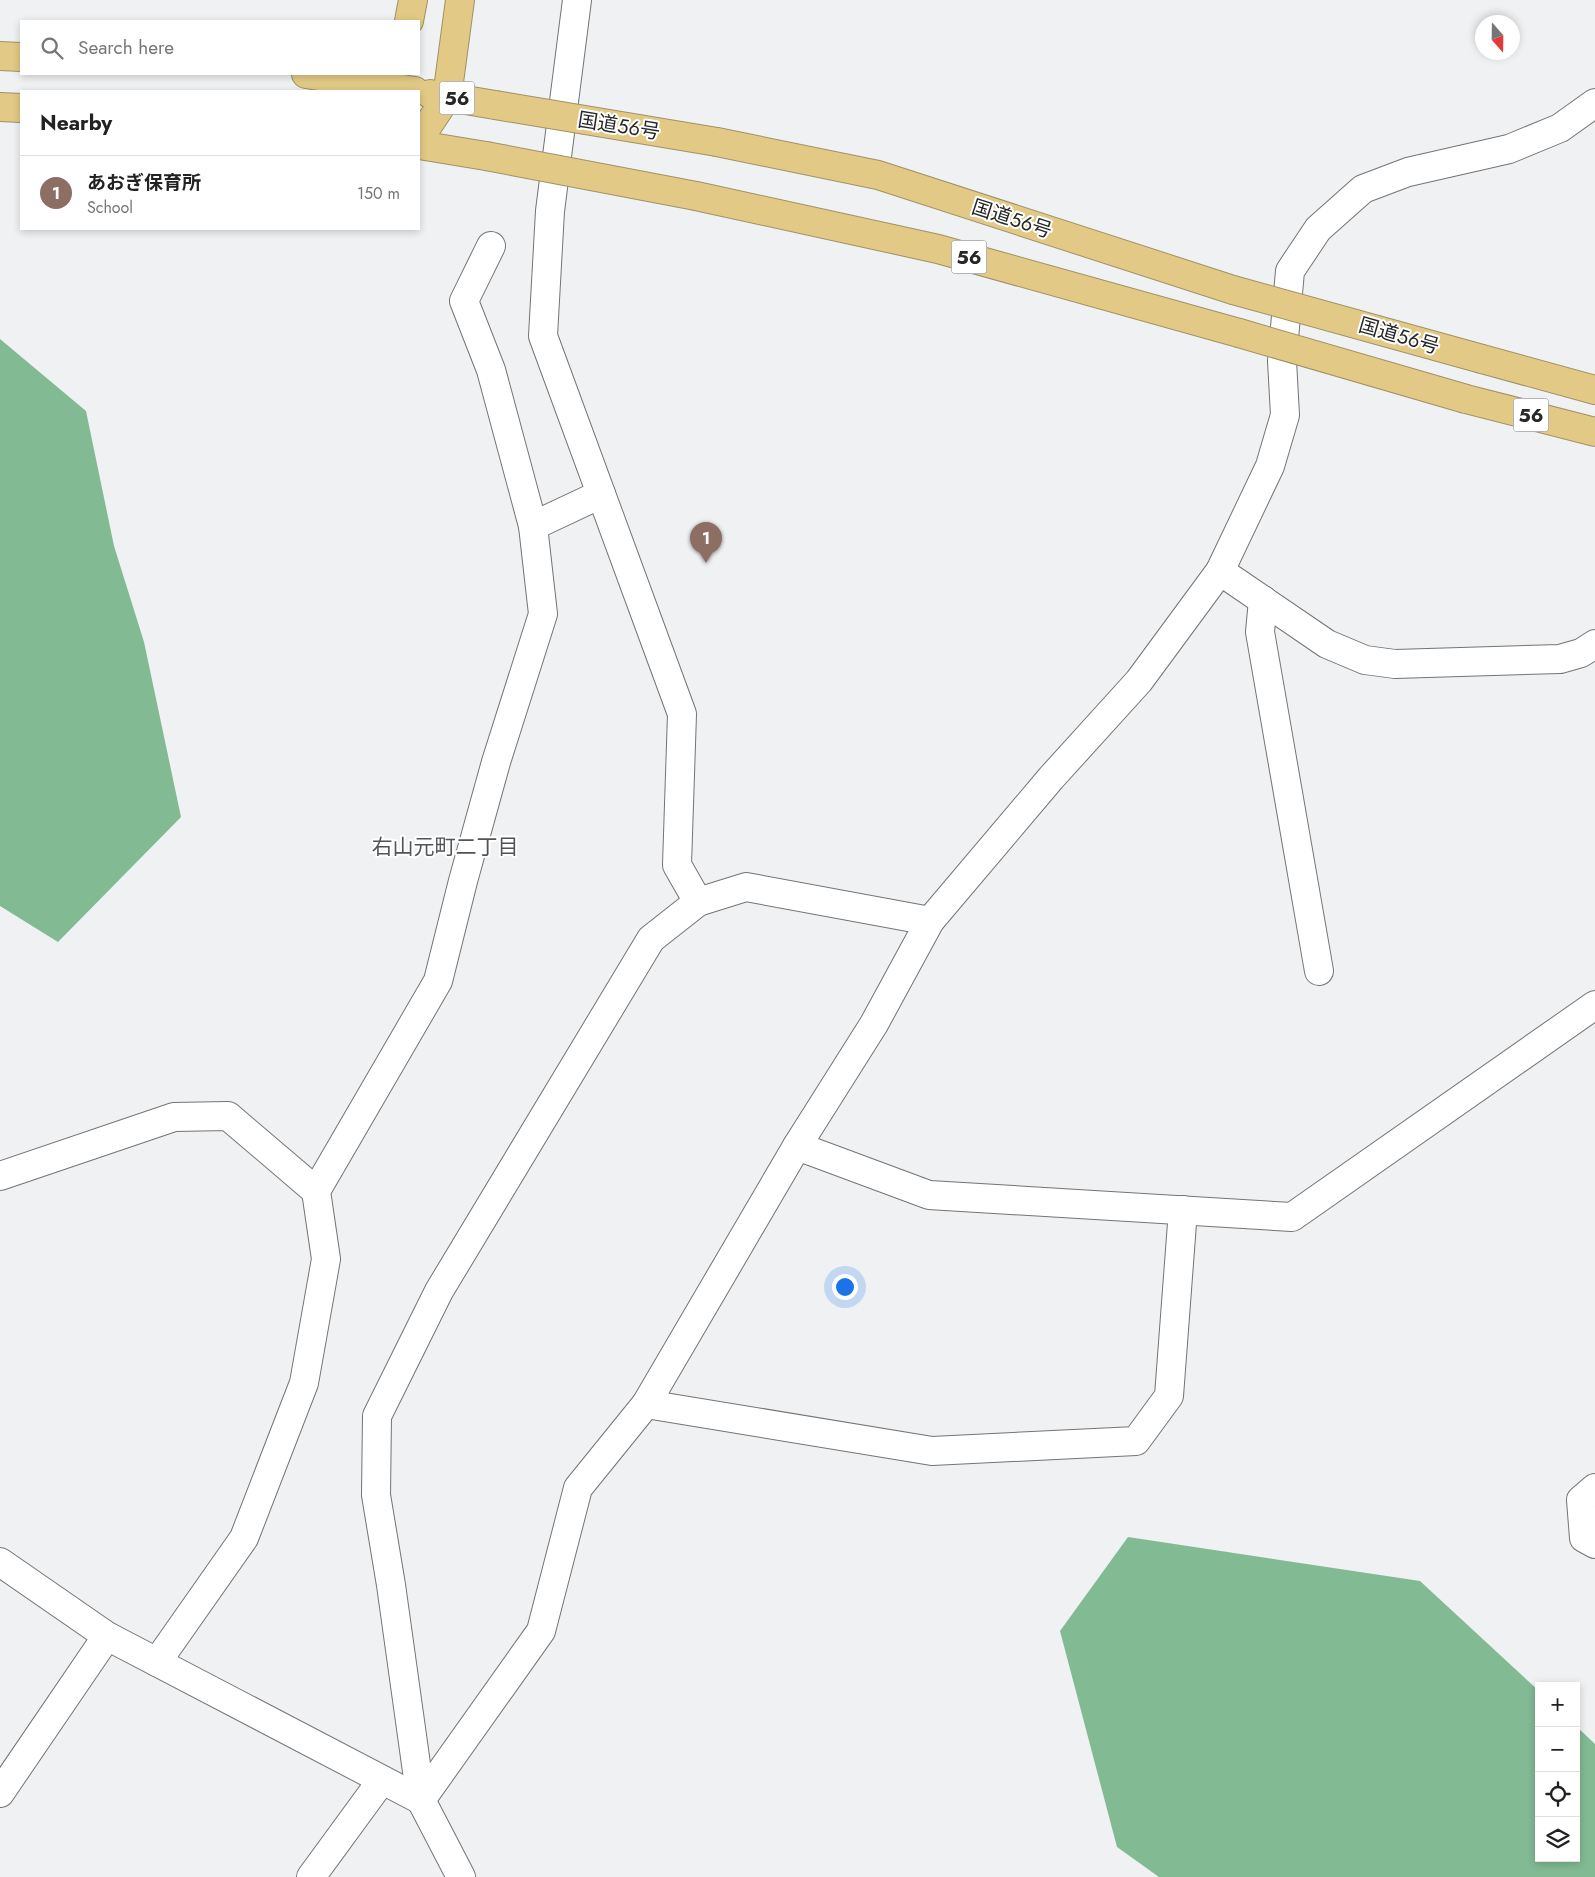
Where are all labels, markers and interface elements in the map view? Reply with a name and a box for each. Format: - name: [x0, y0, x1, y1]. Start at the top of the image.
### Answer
- north arrow: [1475, 15, 1520, 60]
- search box: [20, 20, 420, 75]
- icon: search: [38, 34, 66, 62]
- text: Search here: [78, 34, 174, 61]
- road number: 56: [440, 82, 474, 115]
- street label: 国道56号: [576, 105, 662, 147]
- text: Nearby: [40, 108, 112, 138]
- text: あおぎ保育所: [87, 169, 201, 196]
- text: 1: [52, 182, 60, 205]
- text: 150 m: [357, 182, 400, 205]
- street label: 国道56号: [968, 192, 1056, 246]
- text: School: [87, 196, 133, 219]
- road number: 56: [952, 240, 986, 274]
- street label: 国道56号: [1355, 311, 1443, 361]
- road number: 56: [1514, 398, 1548, 432]
- pin: 1: [690, 522, 722, 563]
- district label: 右山元町二丁目: [372, 832, 519, 862]
- your location: [832, 1274, 858, 1300]
- map controls: [1535, 1682, 1580, 1862]
- button: +: [1535, 1682, 1580, 1727]
- button: −: [1535, 1727, 1580, 1772]
- button: locate: [1535, 1772, 1580, 1817]
- button: layers: [1535, 1817, 1580, 1862]

